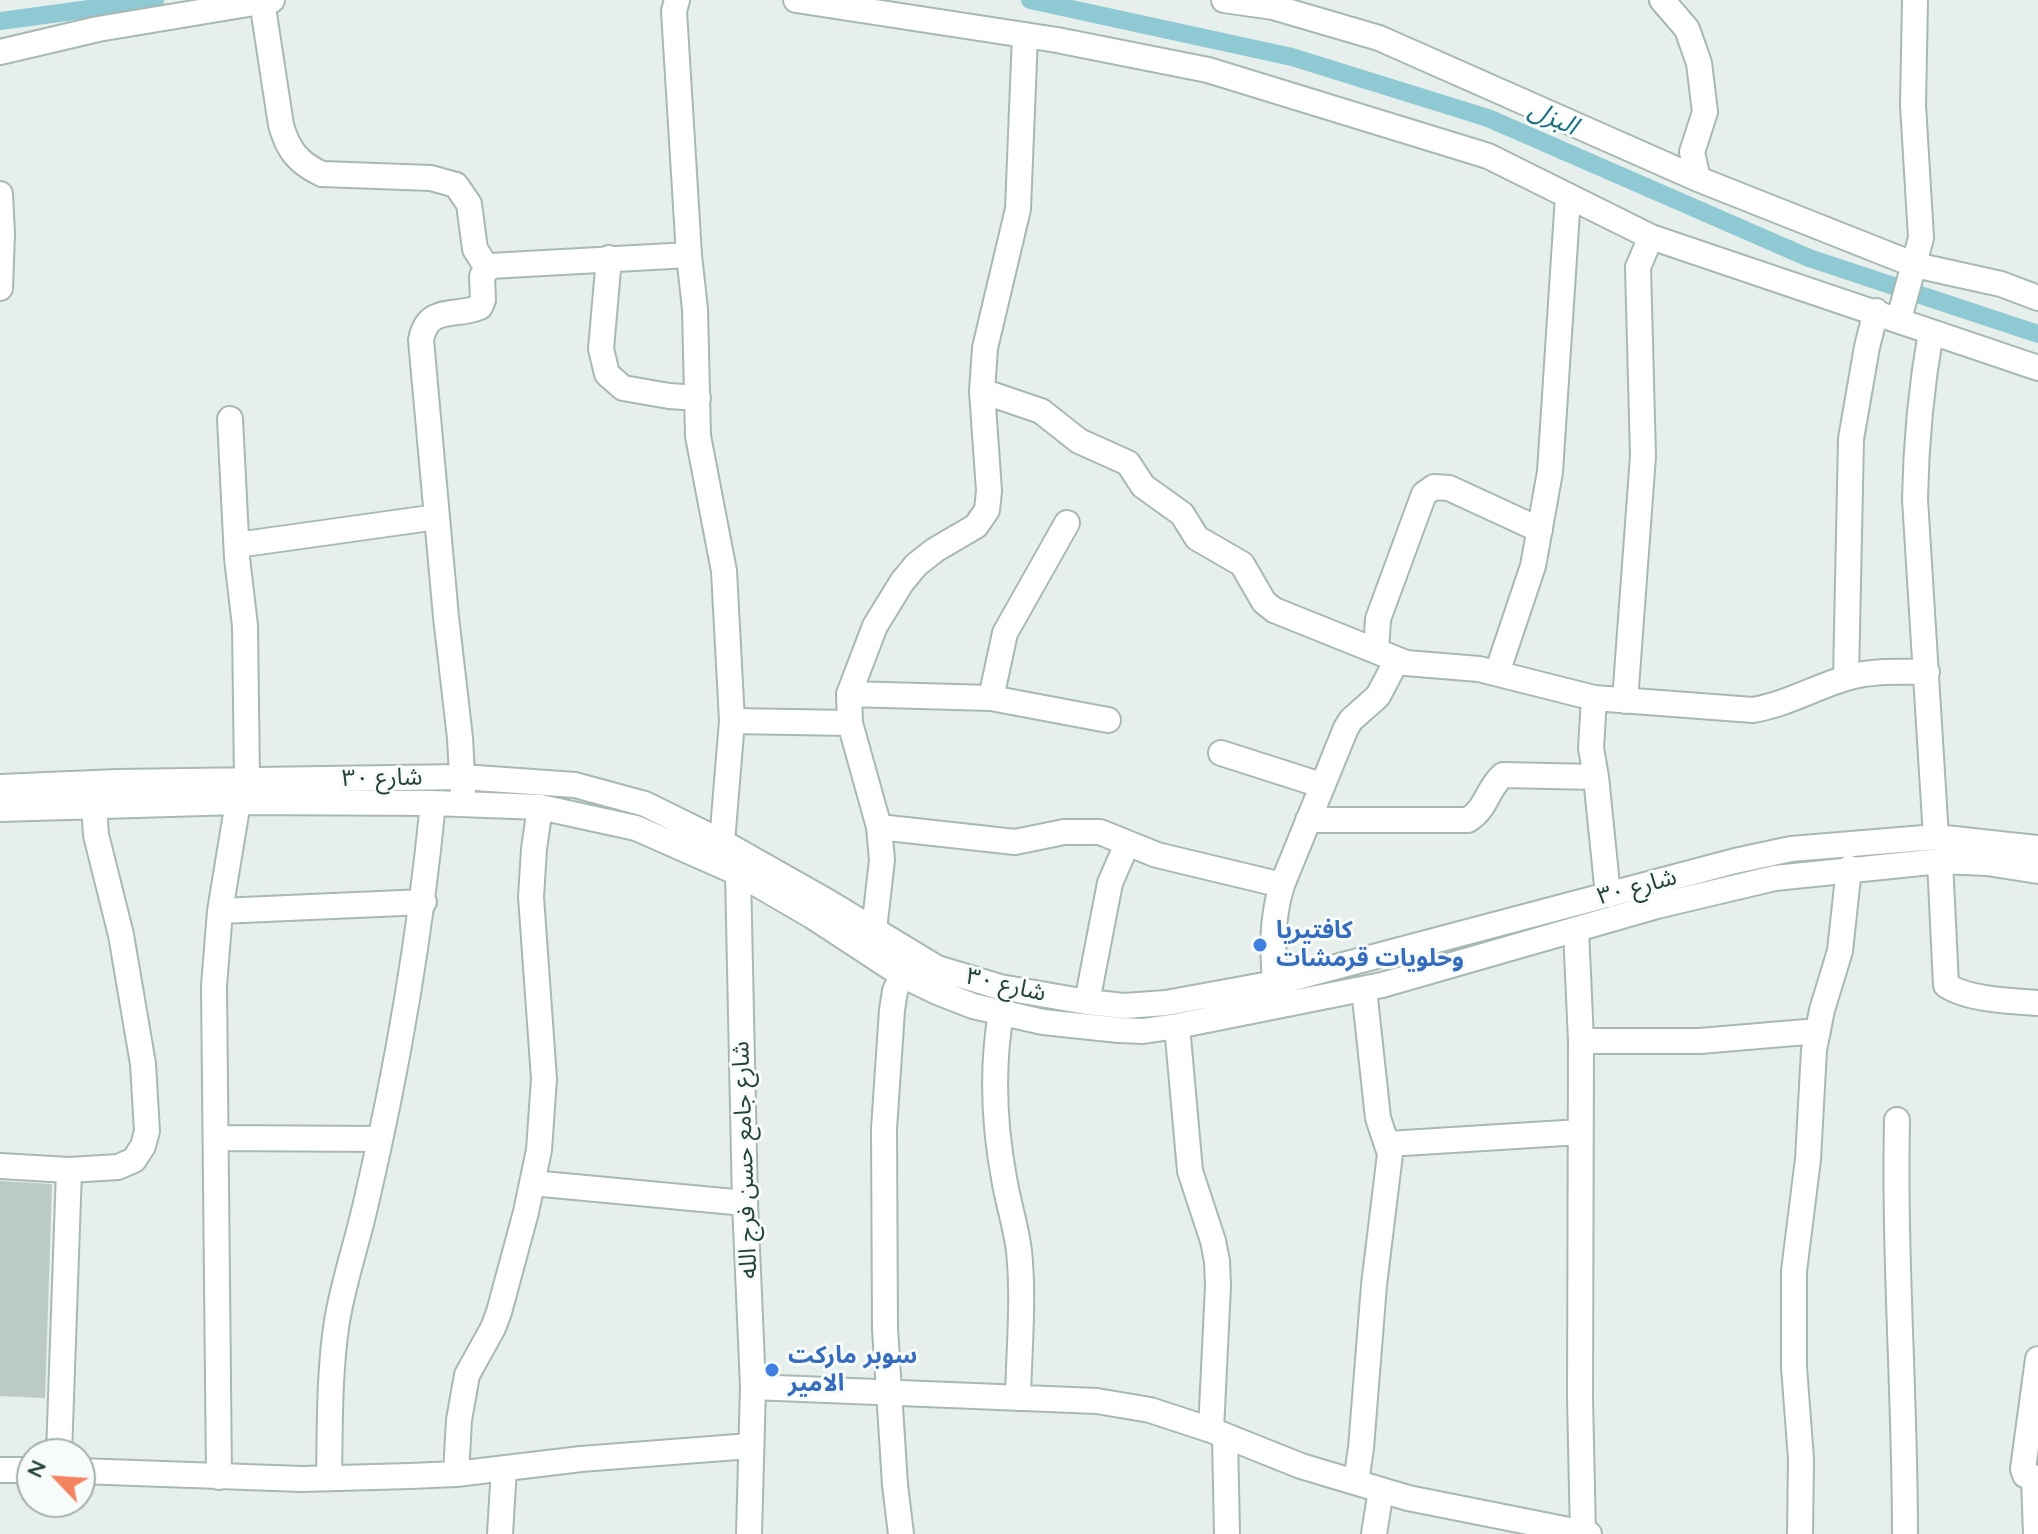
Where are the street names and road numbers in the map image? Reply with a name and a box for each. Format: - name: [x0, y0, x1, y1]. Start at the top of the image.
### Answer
- street label: شارع ٣٠: [341, 763, 423, 793]
- street label: شارع ٣٠: [1594, 863, 1680, 911]
- street label: شارع ٣٠: [963, 962, 1049, 1008]
- street label: شارع جامع حسن فرج الله: [726, 1041, 764, 1279]

